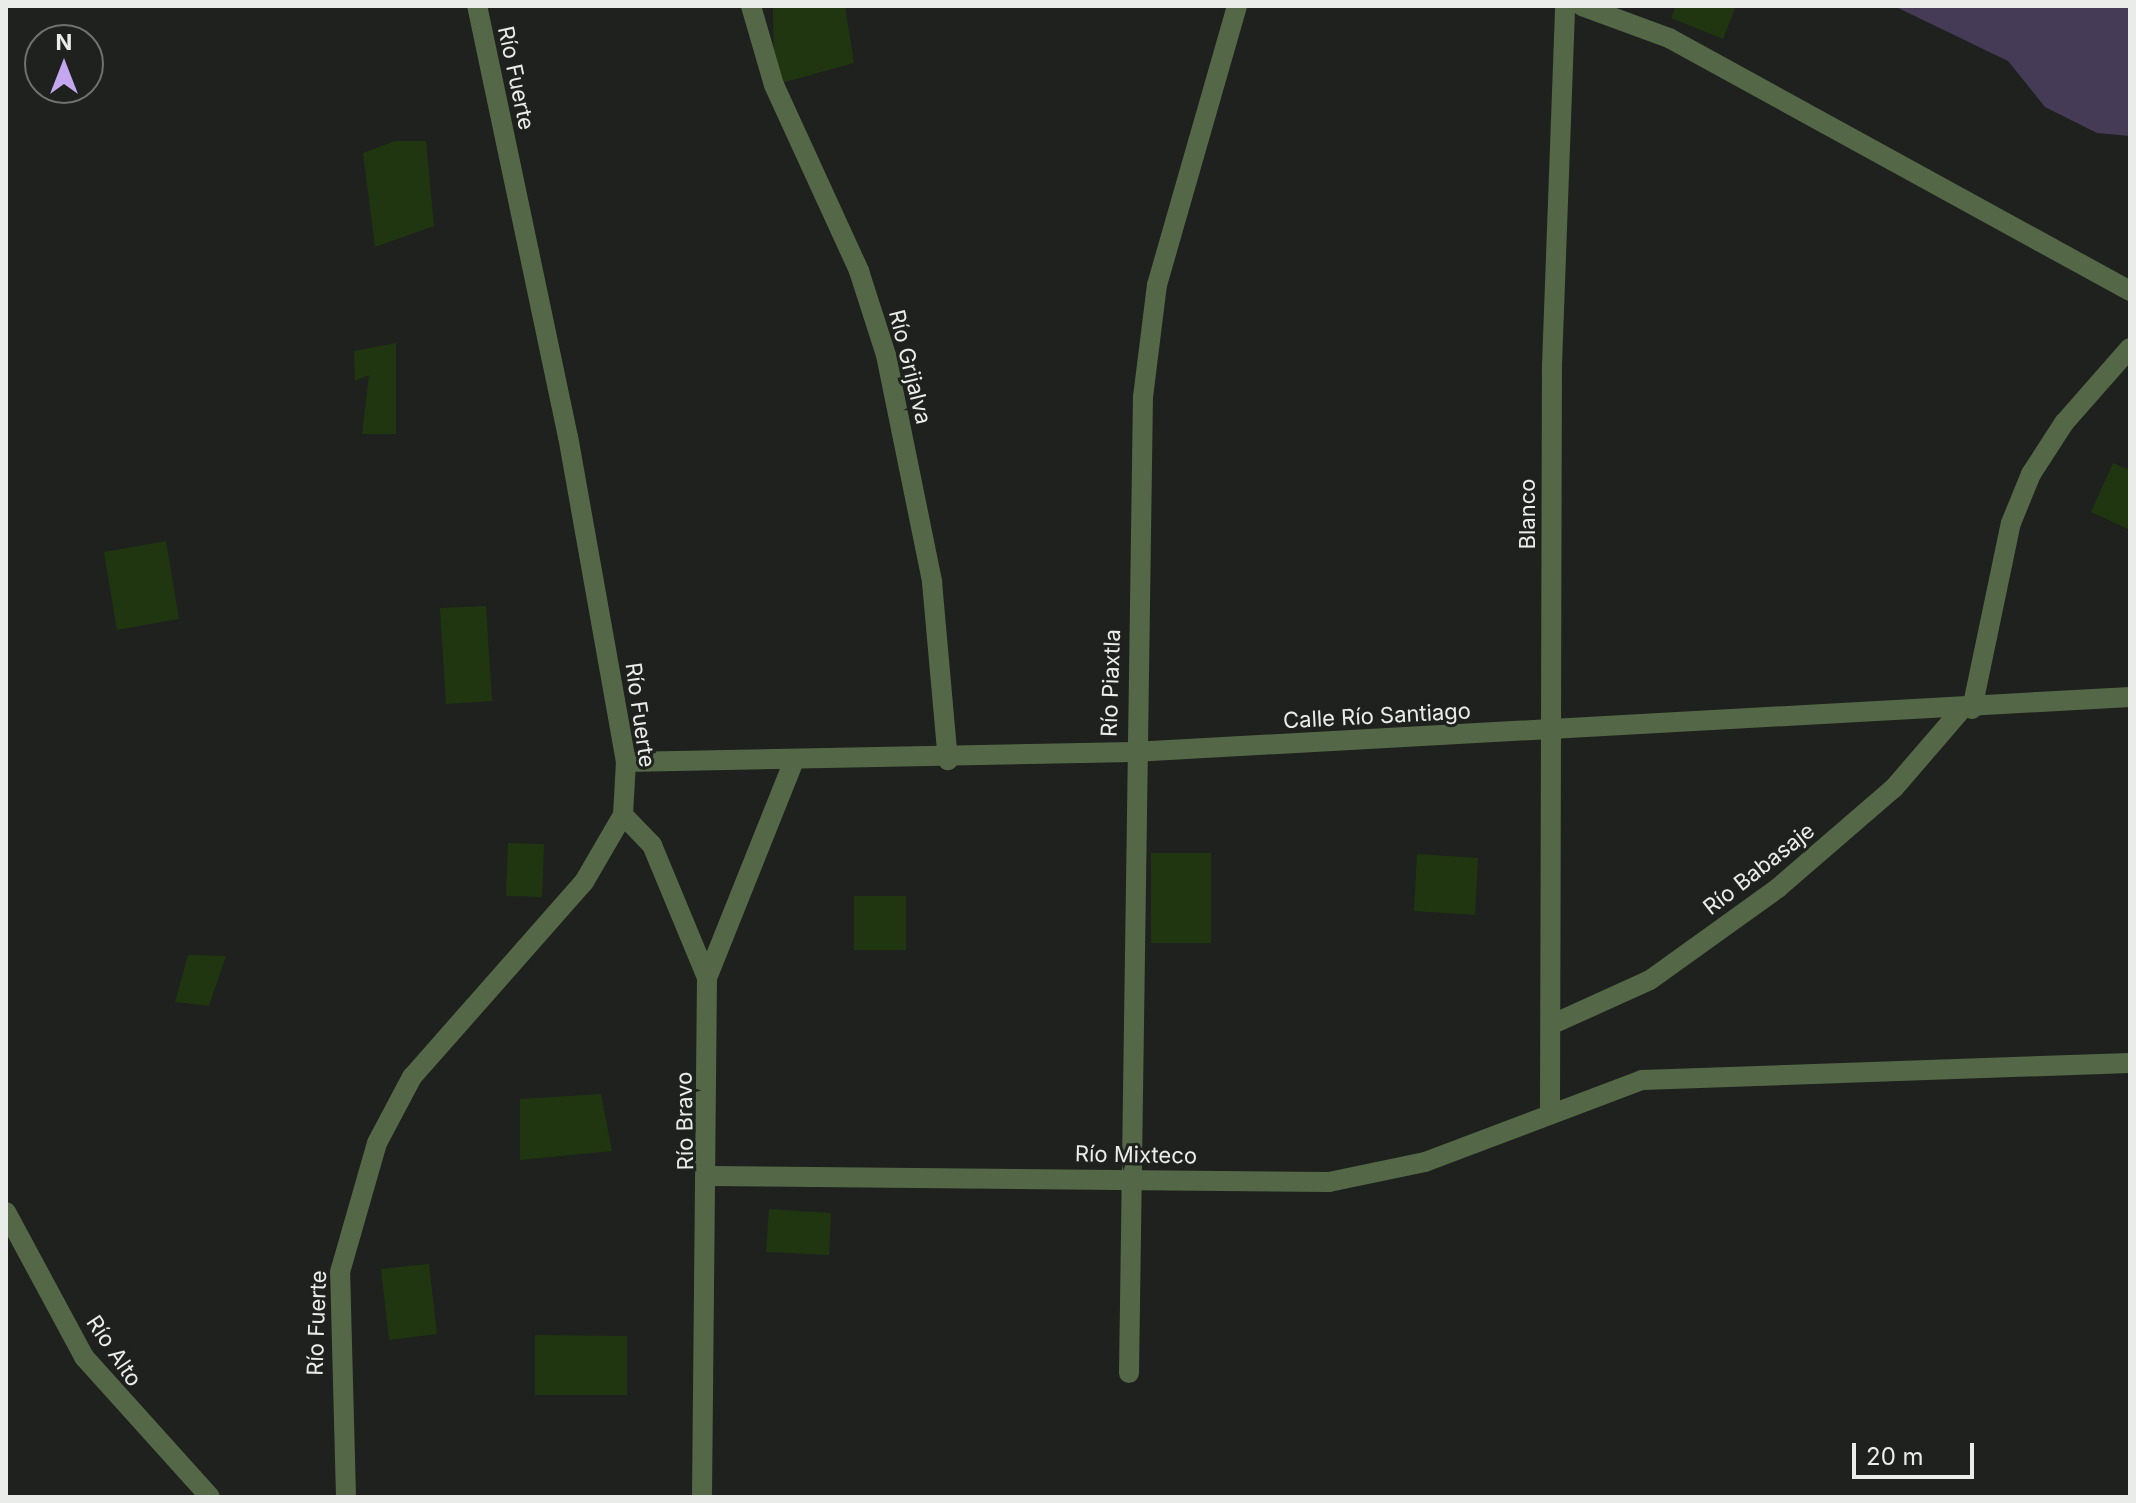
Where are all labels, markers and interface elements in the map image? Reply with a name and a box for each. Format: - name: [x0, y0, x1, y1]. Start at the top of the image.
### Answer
- north arrow: [24, 24, 104, 104]
- street label: Río Fuerte: [492, 24, 540, 132]
- text: N: [56, 29, 72, 55]
- street label: Río Grijalva: [883, 307, 937, 427]
- street label: Blanco: [1515, 479, 1541, 549]
- street label: Río Piaxtla: [1096, 629, 1126, 737]
- street label: Río Fuerte: [620, 661, 660, 769]
- street label: Calle Río Santiago: [1282, 698, 1472, 734]
- street label: Río Babasaje: [1698, 817, 1820, 921]
- street label: Río Bravo: [671, 1071, 699, 1171]
- street label: Río Mixteco: [1075, 1141, 1197, 1169]
- street label: Río Fuerte: [302, 1270, 332, 1376]
- street label: Río Alto: [81, 1311, 147, 1391]
- scale bar: [1856, 1427, 1978, 1477]
- text: 20 m: [1866, 1442, 1924, 1471]

